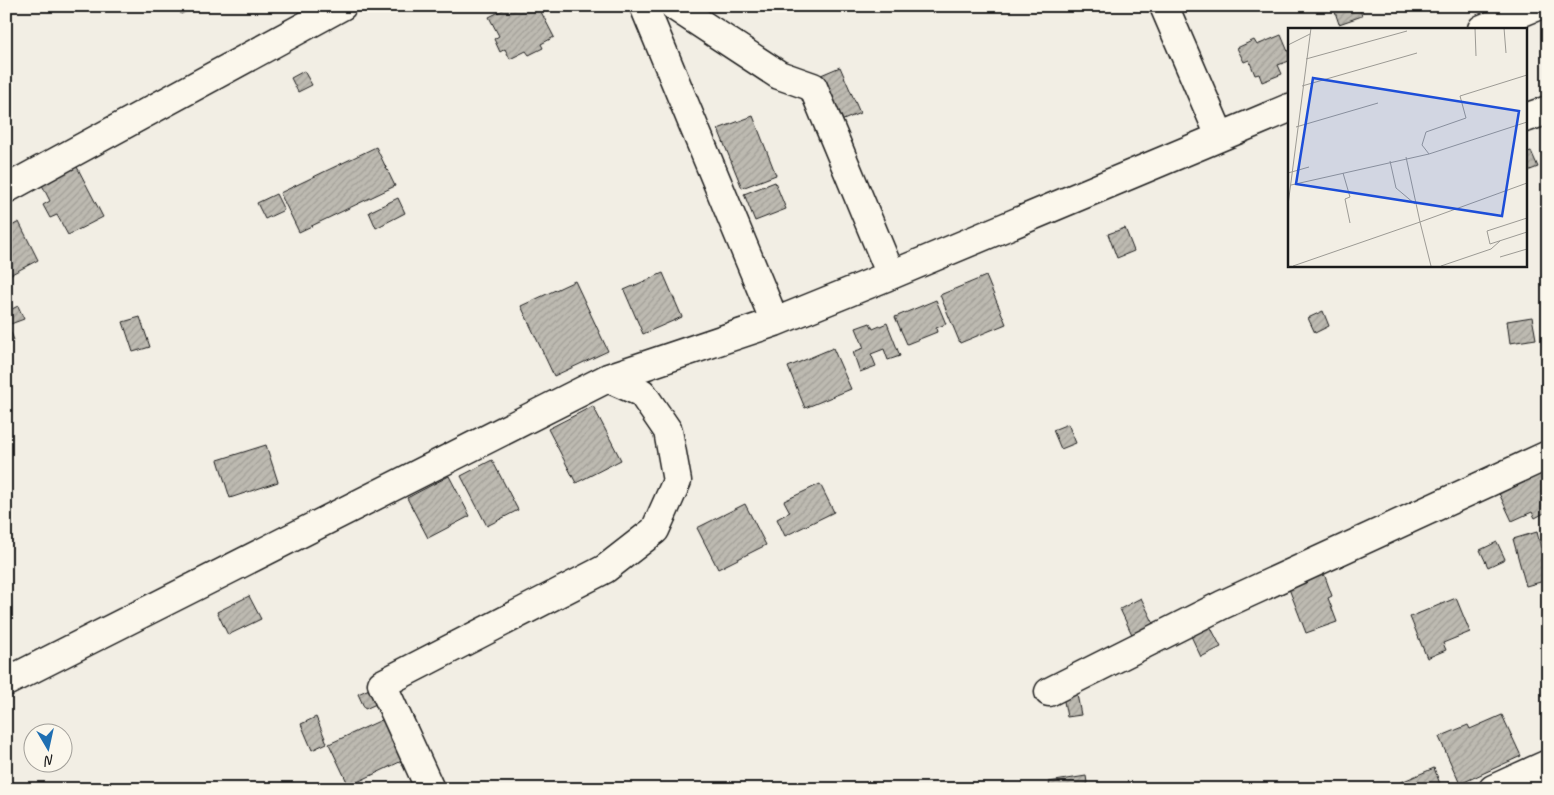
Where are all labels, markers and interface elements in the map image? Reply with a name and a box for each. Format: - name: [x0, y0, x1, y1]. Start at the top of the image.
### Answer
- inset map: [1288, 28, 1526, 266]
- north arrow: [22, 722, 72, 772]
- text: N: [42, 751, 56, 770]

